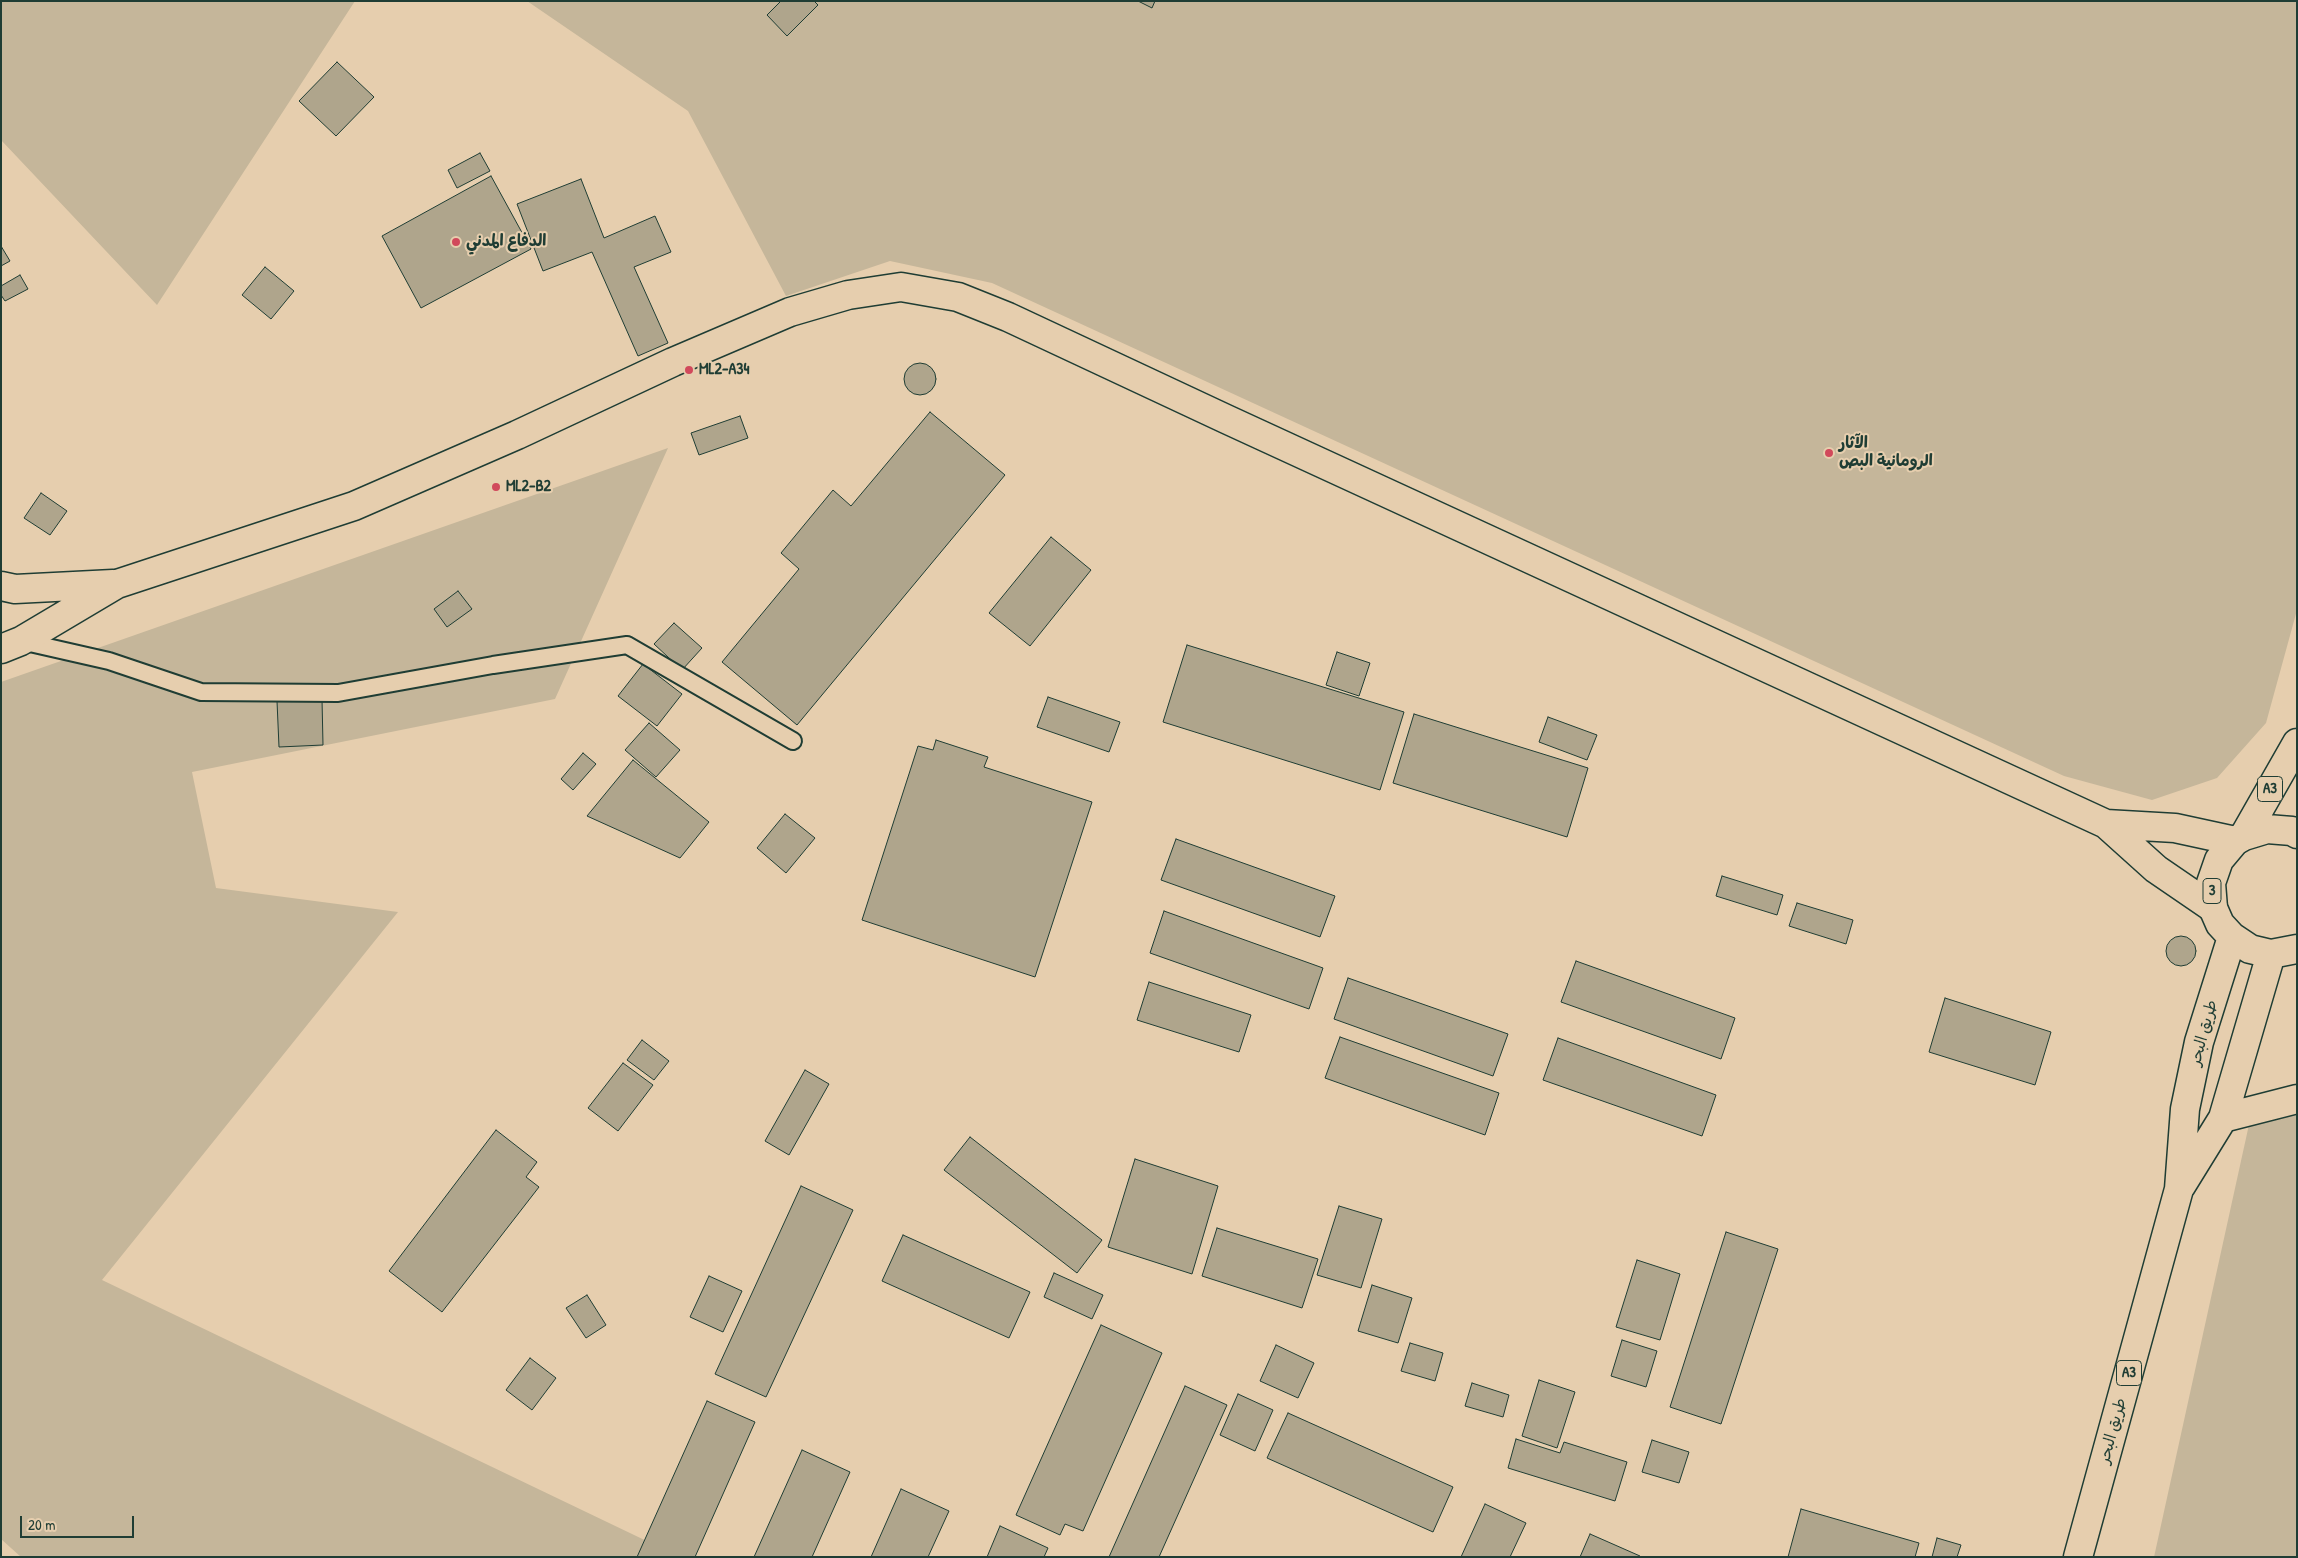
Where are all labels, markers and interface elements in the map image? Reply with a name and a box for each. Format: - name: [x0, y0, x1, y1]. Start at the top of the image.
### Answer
- place label: الدفاع المدني: [466, 232, 546, 252]
- marker: الدفاع المدني: [450, 236, 462, 248]
- place label: ML2-A34: [699, 360, 749, 380]
- marker: ML2-A34: [683, 364, 695, 376]
- place label: الآثار الرومانية البص: [1839, 434, 1933, 472]
- marker: الآثار الرومانية البص: [1823, 447, 1835, 459]
- place label: ML2-B2: [506, 477, 551, 497]
- marker: ML2-B2: [490, 481, 502, 493]
- road number: A3: [2258, 776, 2282, 802]
- road number: 3: [2203, 878, 2221, 904]
- street label: طريق البحر: [2186, 998, 2222, 1068]
- road number: A3: [2116, 1360, 2142, 1386]
- street label: طريق البحر: [2095, 1396, 2131, 1466]
- scale bar: [22, 1506, 136, 1538]
- text: 20 m: [28, 1514, 55, 1535]

